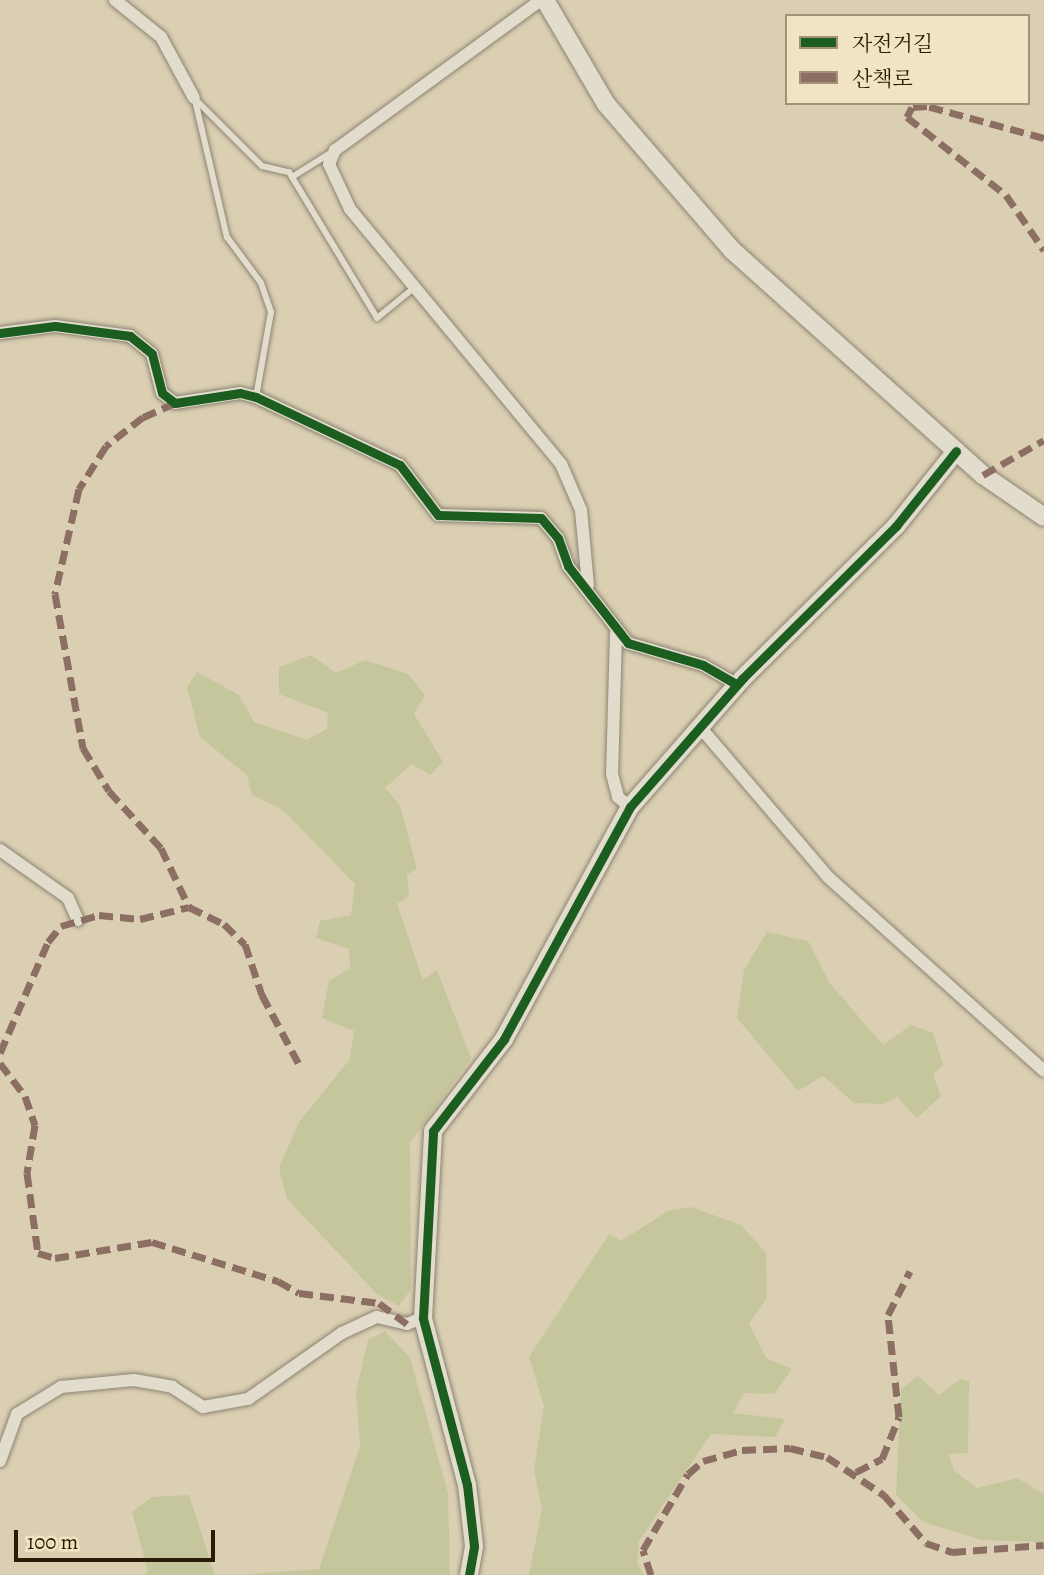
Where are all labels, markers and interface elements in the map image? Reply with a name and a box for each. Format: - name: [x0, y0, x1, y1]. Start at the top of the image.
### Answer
- legend: [785, 14, 1030, 105]
- text: 자전거길: [852, 30, 933, 58]
- text: 산책로: [852, 65, 913, 93]
- scale bar: [18, 1516, 219, 1560]
- text: 100 m: [27, 1528, 78, 1556]

